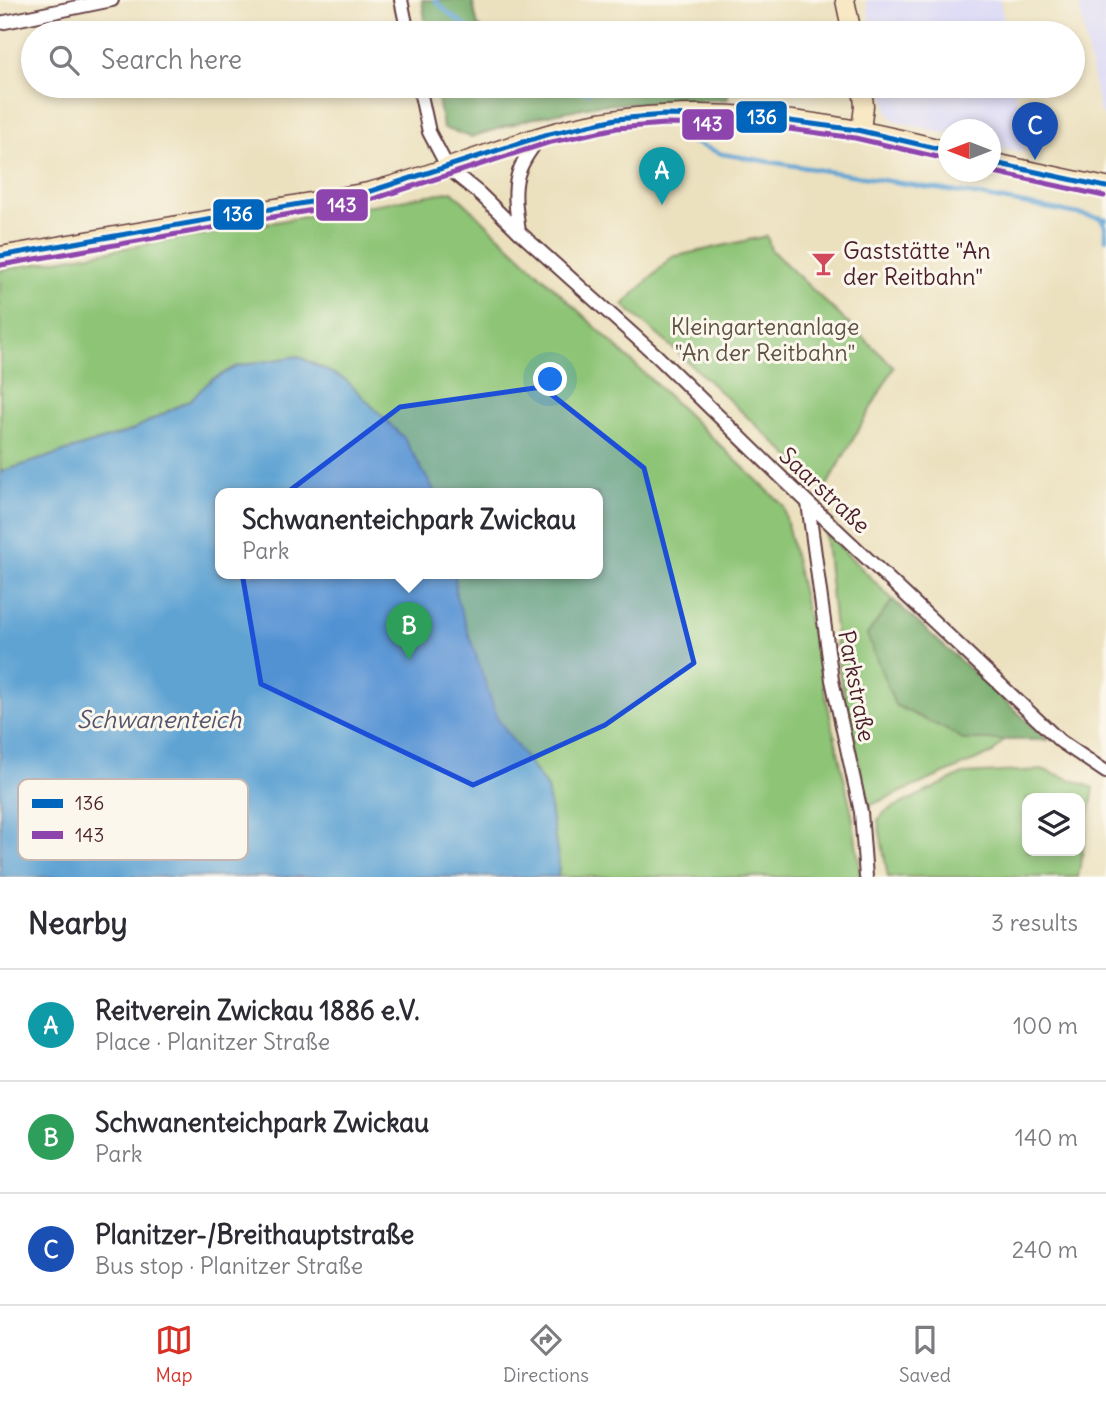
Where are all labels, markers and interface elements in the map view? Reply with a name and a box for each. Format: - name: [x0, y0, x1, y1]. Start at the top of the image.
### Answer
- search box: [21, 21, 1085, 98]
- icon: search: [45, 41, 83, 79]
- text: Search here: [101, 43, 242, 76]
- line badge: 136: [735, 100, 788, 134]
- pin: C: [1012, 102, 1058, 160]
- text: 136: [747, 105, 777, 129]
- line badge: 143: [681, 108, 735, 141]
- text: 143: [693, 112, 723, 136]
- north arrow: [938, 119, 1001, 182]
- pin: A: [639, 147, 685, 205]
- line badge: 143: [315, 188, 369, 222]
- text: 143: [327, 193, 357, 217]
- line badge: 136: [212, 198, 265, 231]
- text: 136: [223, 202, 253, 226]
- place label: Gaststätte "An der Reitbahn": [843, 236, 991, 291]
- bar icon: Gaststätte "An der Reitbahn": [809, 249, 837, 277]
- park label: Kleingartenanlage "An der Reitbahn": [671, 312, 859, 367]
- your location: [533, 362, 567, 396]
- street label: Saarstraße: [774, 441, 876, 539]
- popup: [215, 488, 603, 579]
- text: Schwanenteichpark Zwickau: [242, 503, 576, 536]
- text: Park: [242, 536, 289, 565]
- pin: B: [386, 602, 432, 660]
- street label: Parkstraße: [832, 628, 882, 744]
- water label: Schwanenteich: [77, 704, 242, 734]
- legend: [18, 779, 248, 860]
- text: 136: [75, 791, 104, 815]
- map controls: [1022, 793, 1085, 856]
- button: layers: [1022, 793, 1085, 856]
- text: 143: [75, 823, 104, 847]
- text: Nearby: [28, 904, 128, 942]
- text: 3 results: [991, 908, 1078, 937]
- text: Reitverein Zwickau 1886 e.V.: [95, 994, 420, 1027]
- text: A: [44, 1011, 58, 1040]
- text: 100 m: [1013, 1011, 1078, 1040]
- text: Place · Planitzer Straße: [95, 1027, 330, 1056]
- text: Schwanenteichpark Zwickau: [95, 1106, 429, 1139]
- text: B: [43, 1123, 59, 1152]
- text: 140 m: [1015, 1123, 1078, 1152]
- text: Park: [95, 1139, 143, 1168]
- text: Planitzer-/Breithauptstraße: [95, 1218, 414, 1251]
- text: C: [43, 1235, 59, 1264]
- text: 240 m: [1012, 1235, 1078, 1264]
- text: Bus stop · Planitzer Straße: [95, 1251, 363, 1280]
- tab: Map: [155, 1321, 193, 1387]
- tab: Directions: [503, 1321, 589, 1387]
- tab: Saved: [899, 1321, 951, 1387]

